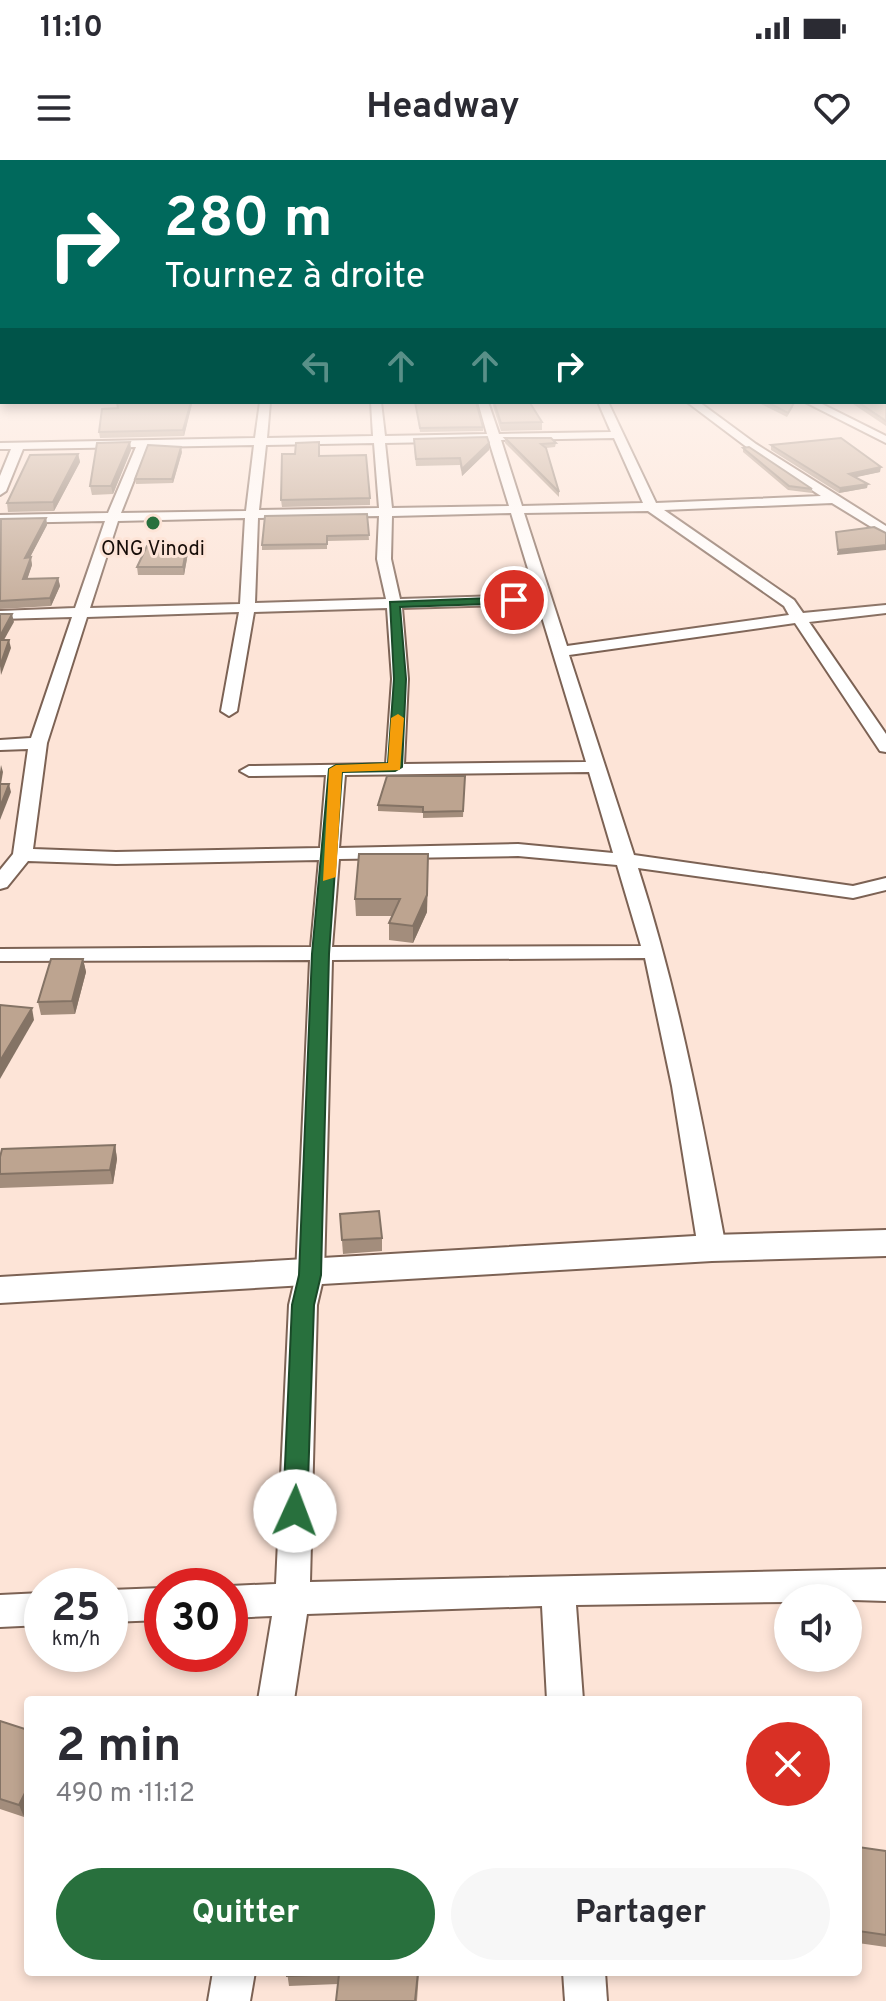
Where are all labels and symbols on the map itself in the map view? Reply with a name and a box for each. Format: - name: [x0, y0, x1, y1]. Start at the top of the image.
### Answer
- marker: ONG Vinodi: [144, 514, 162, 532]
- place label: ONG Vinodi: [101, 537, 205, 563]
- pin: [480, 566, 548, 634]
- position arrow: [253, 1469, 337, 1553]
- speed limit sign: 30: [144, 1568, 248, 1672]

